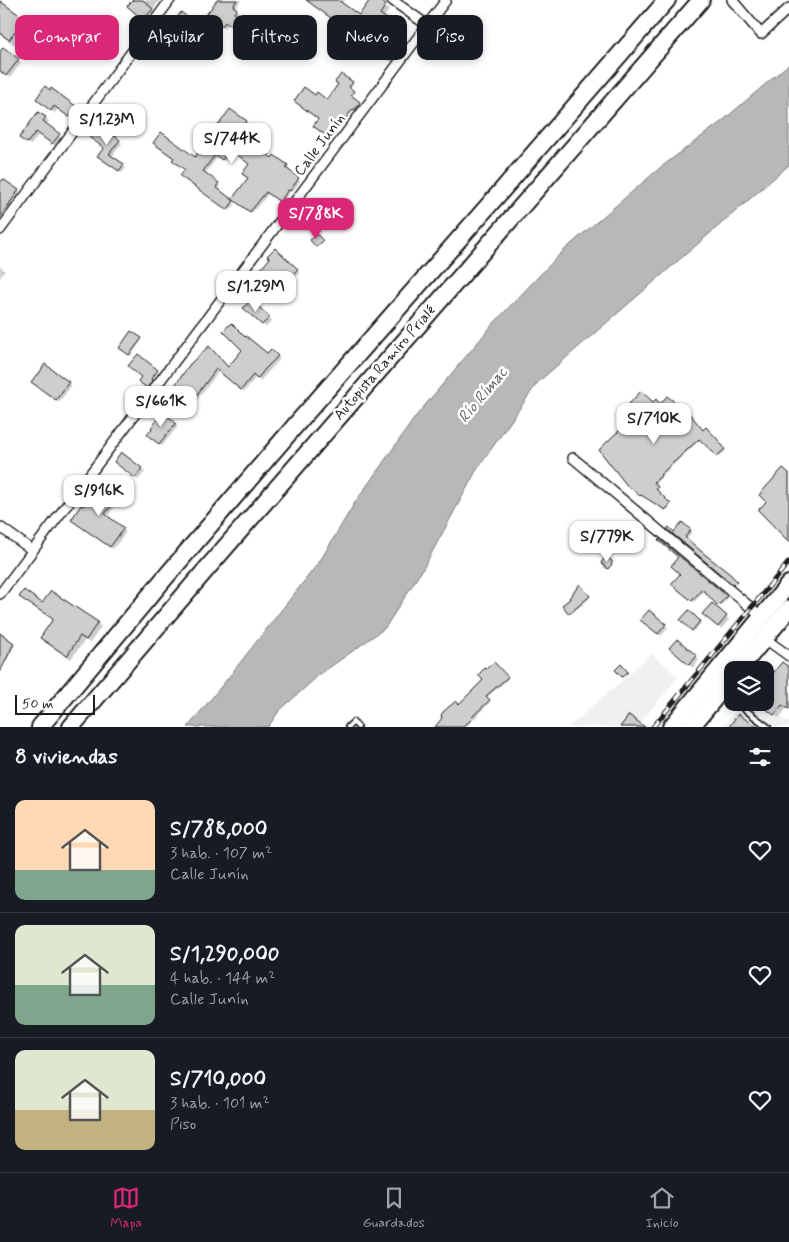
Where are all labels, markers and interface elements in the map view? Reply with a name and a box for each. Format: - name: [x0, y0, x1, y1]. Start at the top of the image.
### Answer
- chip: Comprar: [15, 15, 119, 60]
- chip: Alquilar: [129, 15, 223, 60]
- chip: Filtros: [233, 15, 317, 60]
- chip: Nuevo: [327, 15, 407, 60]
- chip: Piso: [417, 15, 483, 60]
- pin: S/1.23M: [61, 104, 153, 146]
- text: S/1.23M: [80, 109, 134, 130]
- street label: Calle Junín: [290, 110, 350, 180]
- pin: S/744K: [191, 122, 273, 165]
- text: S/744K: [204, 128, 260, 149]
- pin: S/788K: [275, 198, 357, 240]
- text: S/788K: [289, 203, 343, 224]
- pin: S/1.29M: [210, 270, 302, 313]
- text: S/1.29M: [227, 276, 285, 297]
- street label: Autopista Ramiro Prialé: [330, 301, 441, 425]
- water label: Río Rímac: [453, 362, 513, 427]
- pin: S/661K: [120, 386, 202, 428]
- text: S/661K: [136, 391, 186, 412]
- pin: S/710K: [613, 402, 695, 445]
- text: S/710K: [627, 408, 681, 429]
- pin: S/916K: [58, 474, 140, 517]
- text: S/916K: [74, 480, 124, 501]
- pin: S/779K: [566, 520, 648, 563]
- text: S/779K: [580, 526, 634, 547]
- map controls: [724, 661, 774, 711]
- button: layers: [724, 661, 774, 711]
- scale bar: [15, 692, 95, 715]
- text: 50 m: [22, 695, 53, 713]
- text: 8 viviendas: [15, 743, 118, 771]
- icon: filters: [746, 743, 774, 771]
- text: S/788,000: [170, 815, 267, 843]
- icon: home: [55, 820, 115, 880]
- icon: heart: [746, 836, 774, 864]
- text: 3 hab. · 107 m²: [170, 843, 272, 864]
- text: Calle Junín: [170, 864, 249, 885]
- text: S/1,290,000: [170, 940, 280, 968]
- icon: home: [55, 945, 115, 1005]
- icon: heart: [746, 961, 774, 989]
- text: 4 hab. · 144 m²: [170, 968, 275, 989]
- text: Calle Junín: [170, 989, 249, 1010]
- text: S/710,000: [170, 1065, 266, 1093]
- icon: home: [55, 1070, 115, 1130]
- icon: heart: [746, 1086, 774, 1114]
- text: 3 hab. · 101 m²: [170, 1093, 269, 1114]
- text: Piso: [170, 1114, 196, 1135]
- tab: Mapa: [110, 1184, 142, 1232]
- tab: Guardados: [363, 1184, 425, 1232]
- tab: Inicio: [645, 1184, 679, 1232]

